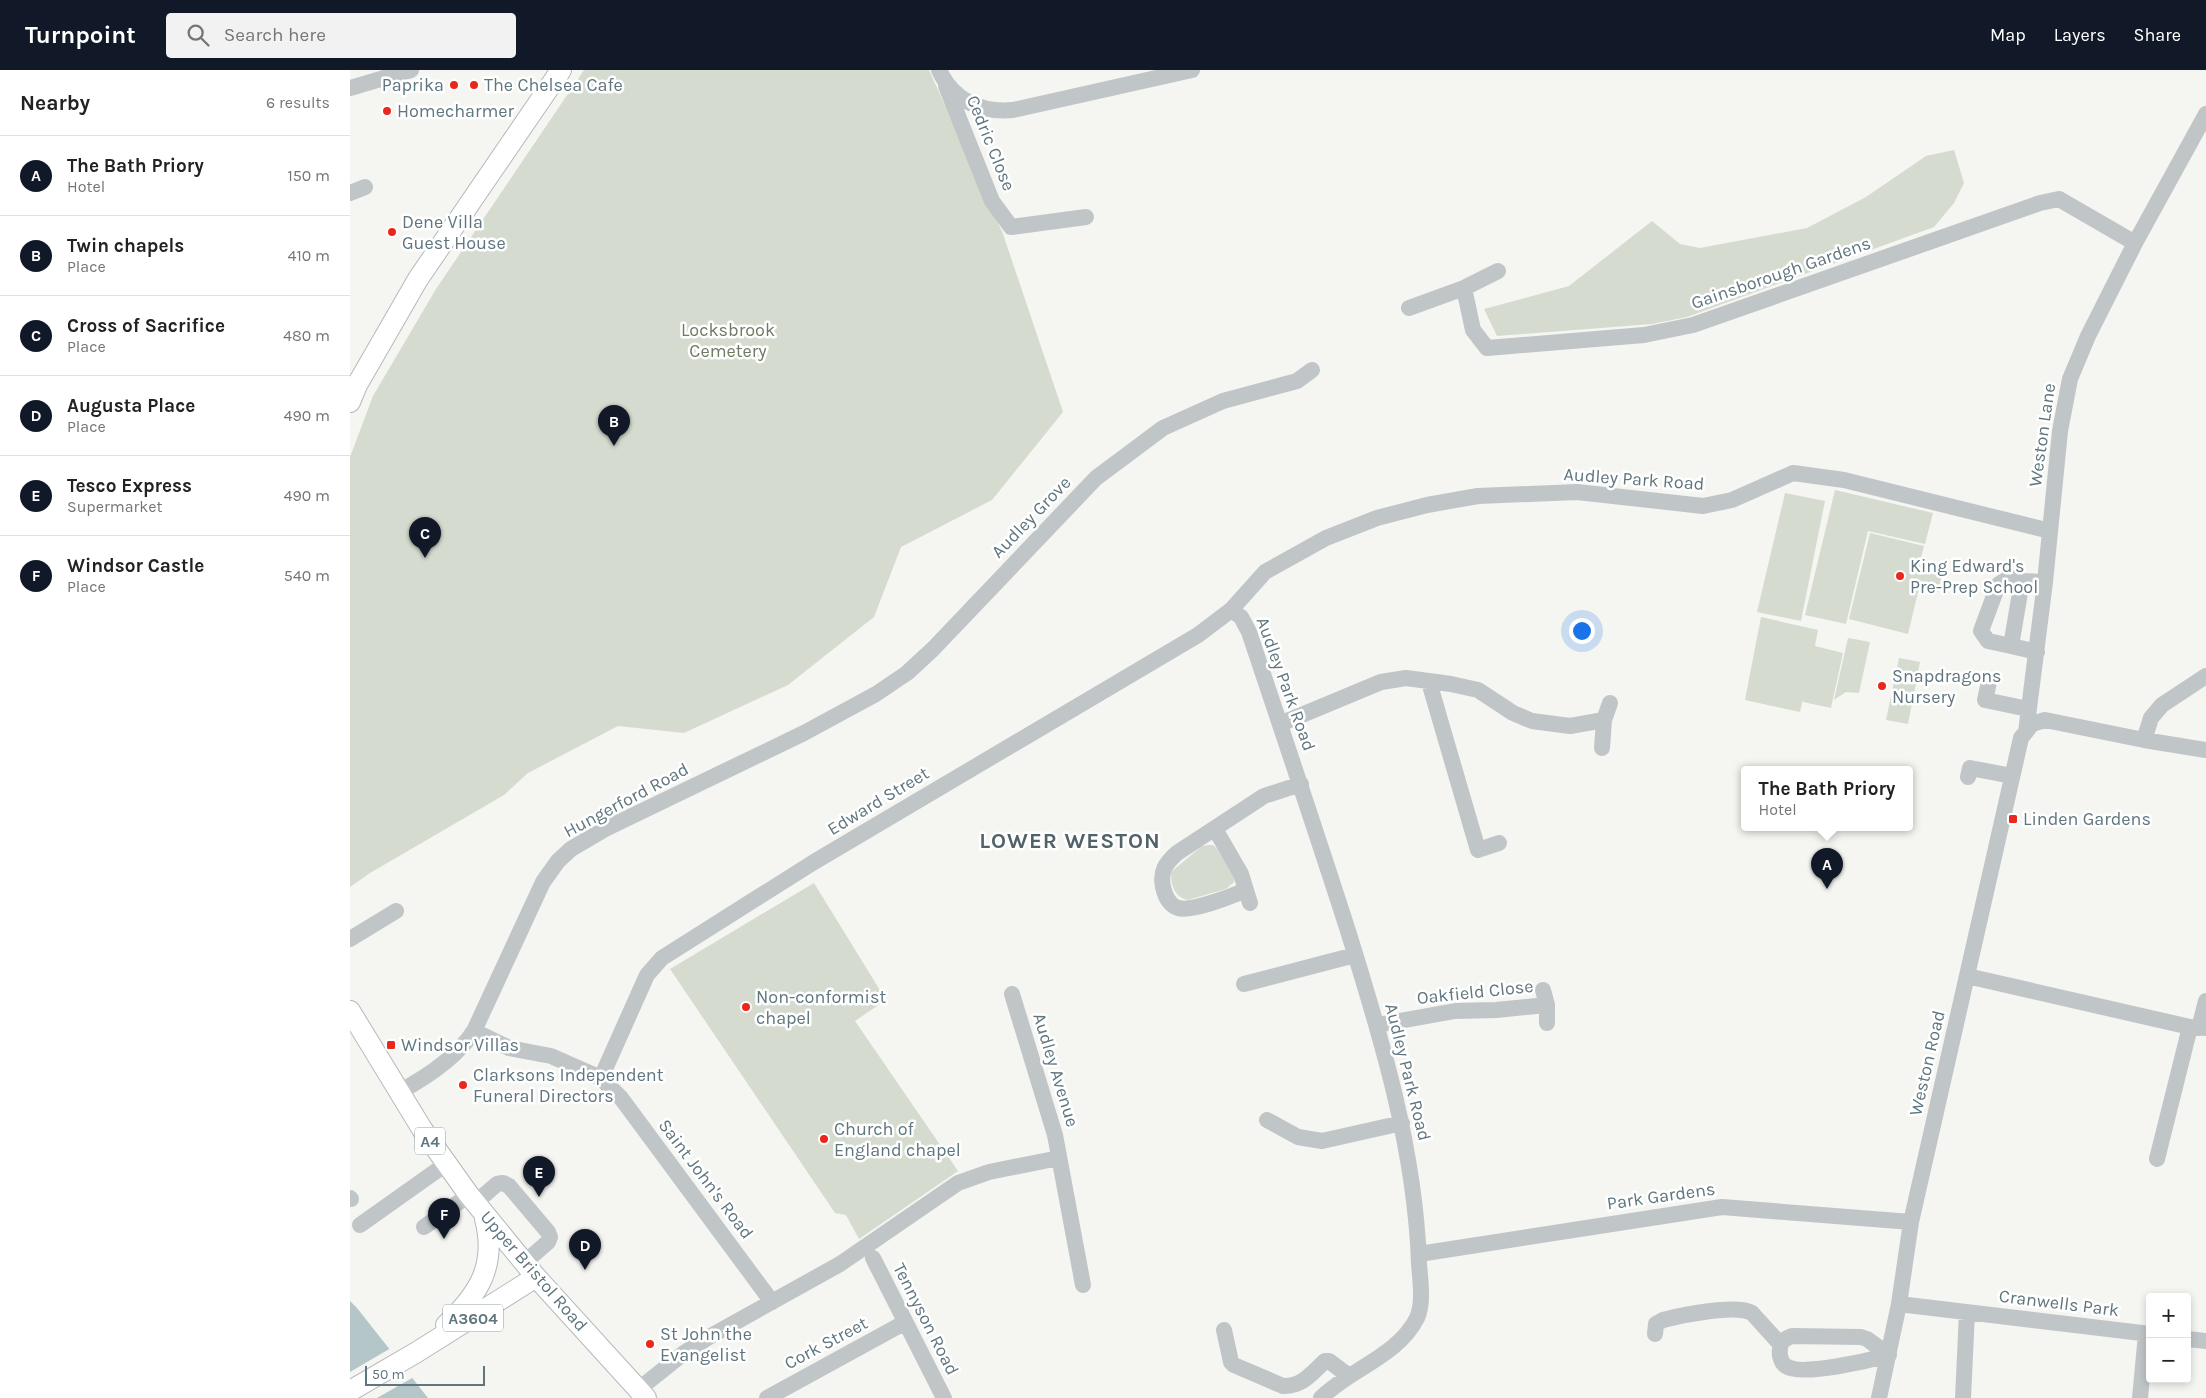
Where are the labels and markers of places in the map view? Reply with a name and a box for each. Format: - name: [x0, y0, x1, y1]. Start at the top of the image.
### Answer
- place label: Paprika: [382, 74, 444, 96]
- place label: The Chelsea Cafe: [484, 74, 623, 96]
- marker: Paprika: [448, 79, 460, 91]
- marker: The Chelsea Cafe: [468, 79, 480, 91]
- place label: Homecharmer: [397, 100, 515, 122]
- marker: Homecharmer: [381, 105, 393, 117]
- place label: Dene Villa Guest House: [402, 211, 506, 254]
- marker: Dene Villa Guest House: [386, 226, 398, 238]
- pin: B: [598, 405, 630, 446]
- pin: C: [409, 517, 441, 558]
- place label: King Edward's Pre-Prep School: [1910, 555, 2038, 598]
- marker: King Edward's Pre-Prep School: [1894, 570, 1906, 582]
- place label: Snapdragons Nursery: [1892, 665, 2002, 708]
- marker: Snapdragons Nursery: [1876, 680, 1888, 692]
- place label: Linden Gardens: [2023, 808, 2151, 830]
- marker: Linden Gardens: [2007, 813, 2019, 825]
- pin: A: [1811, 848, 1843, 889]
- place label: Non-conformist chapel: [756, 986, 886, 1029]
- marker: Non-conformist chapel: [740, 1001, 752, 1013]
- place label: Windsor Villas: [401, 1034, 519, 1056]
- marker: Windsor Villas: [385, 1039, 397, 1051]
- place label: Clarksons Independent Funeral Directors: [473, 1064, 664, 1107]
- marker: Clarksons Independent Funeral Directors: [457, 1079, 469, 1091]
- place label: Church of England chapel: [834, 1118, 961, 1161]
- marker: Church of England chapel: [818, 1133, 830, 1145]
- pin: E: [523, 1156, 555, 1197]
- pin: F: [428, 1198, 460, 1239]
- pin: D: [569, 1229, 601, 1270]
- place label: St John the Evangelist: [660, 1323, 752, 1366]
- marker: St John the Evangelist: [644, 1338, 656, 1350]

